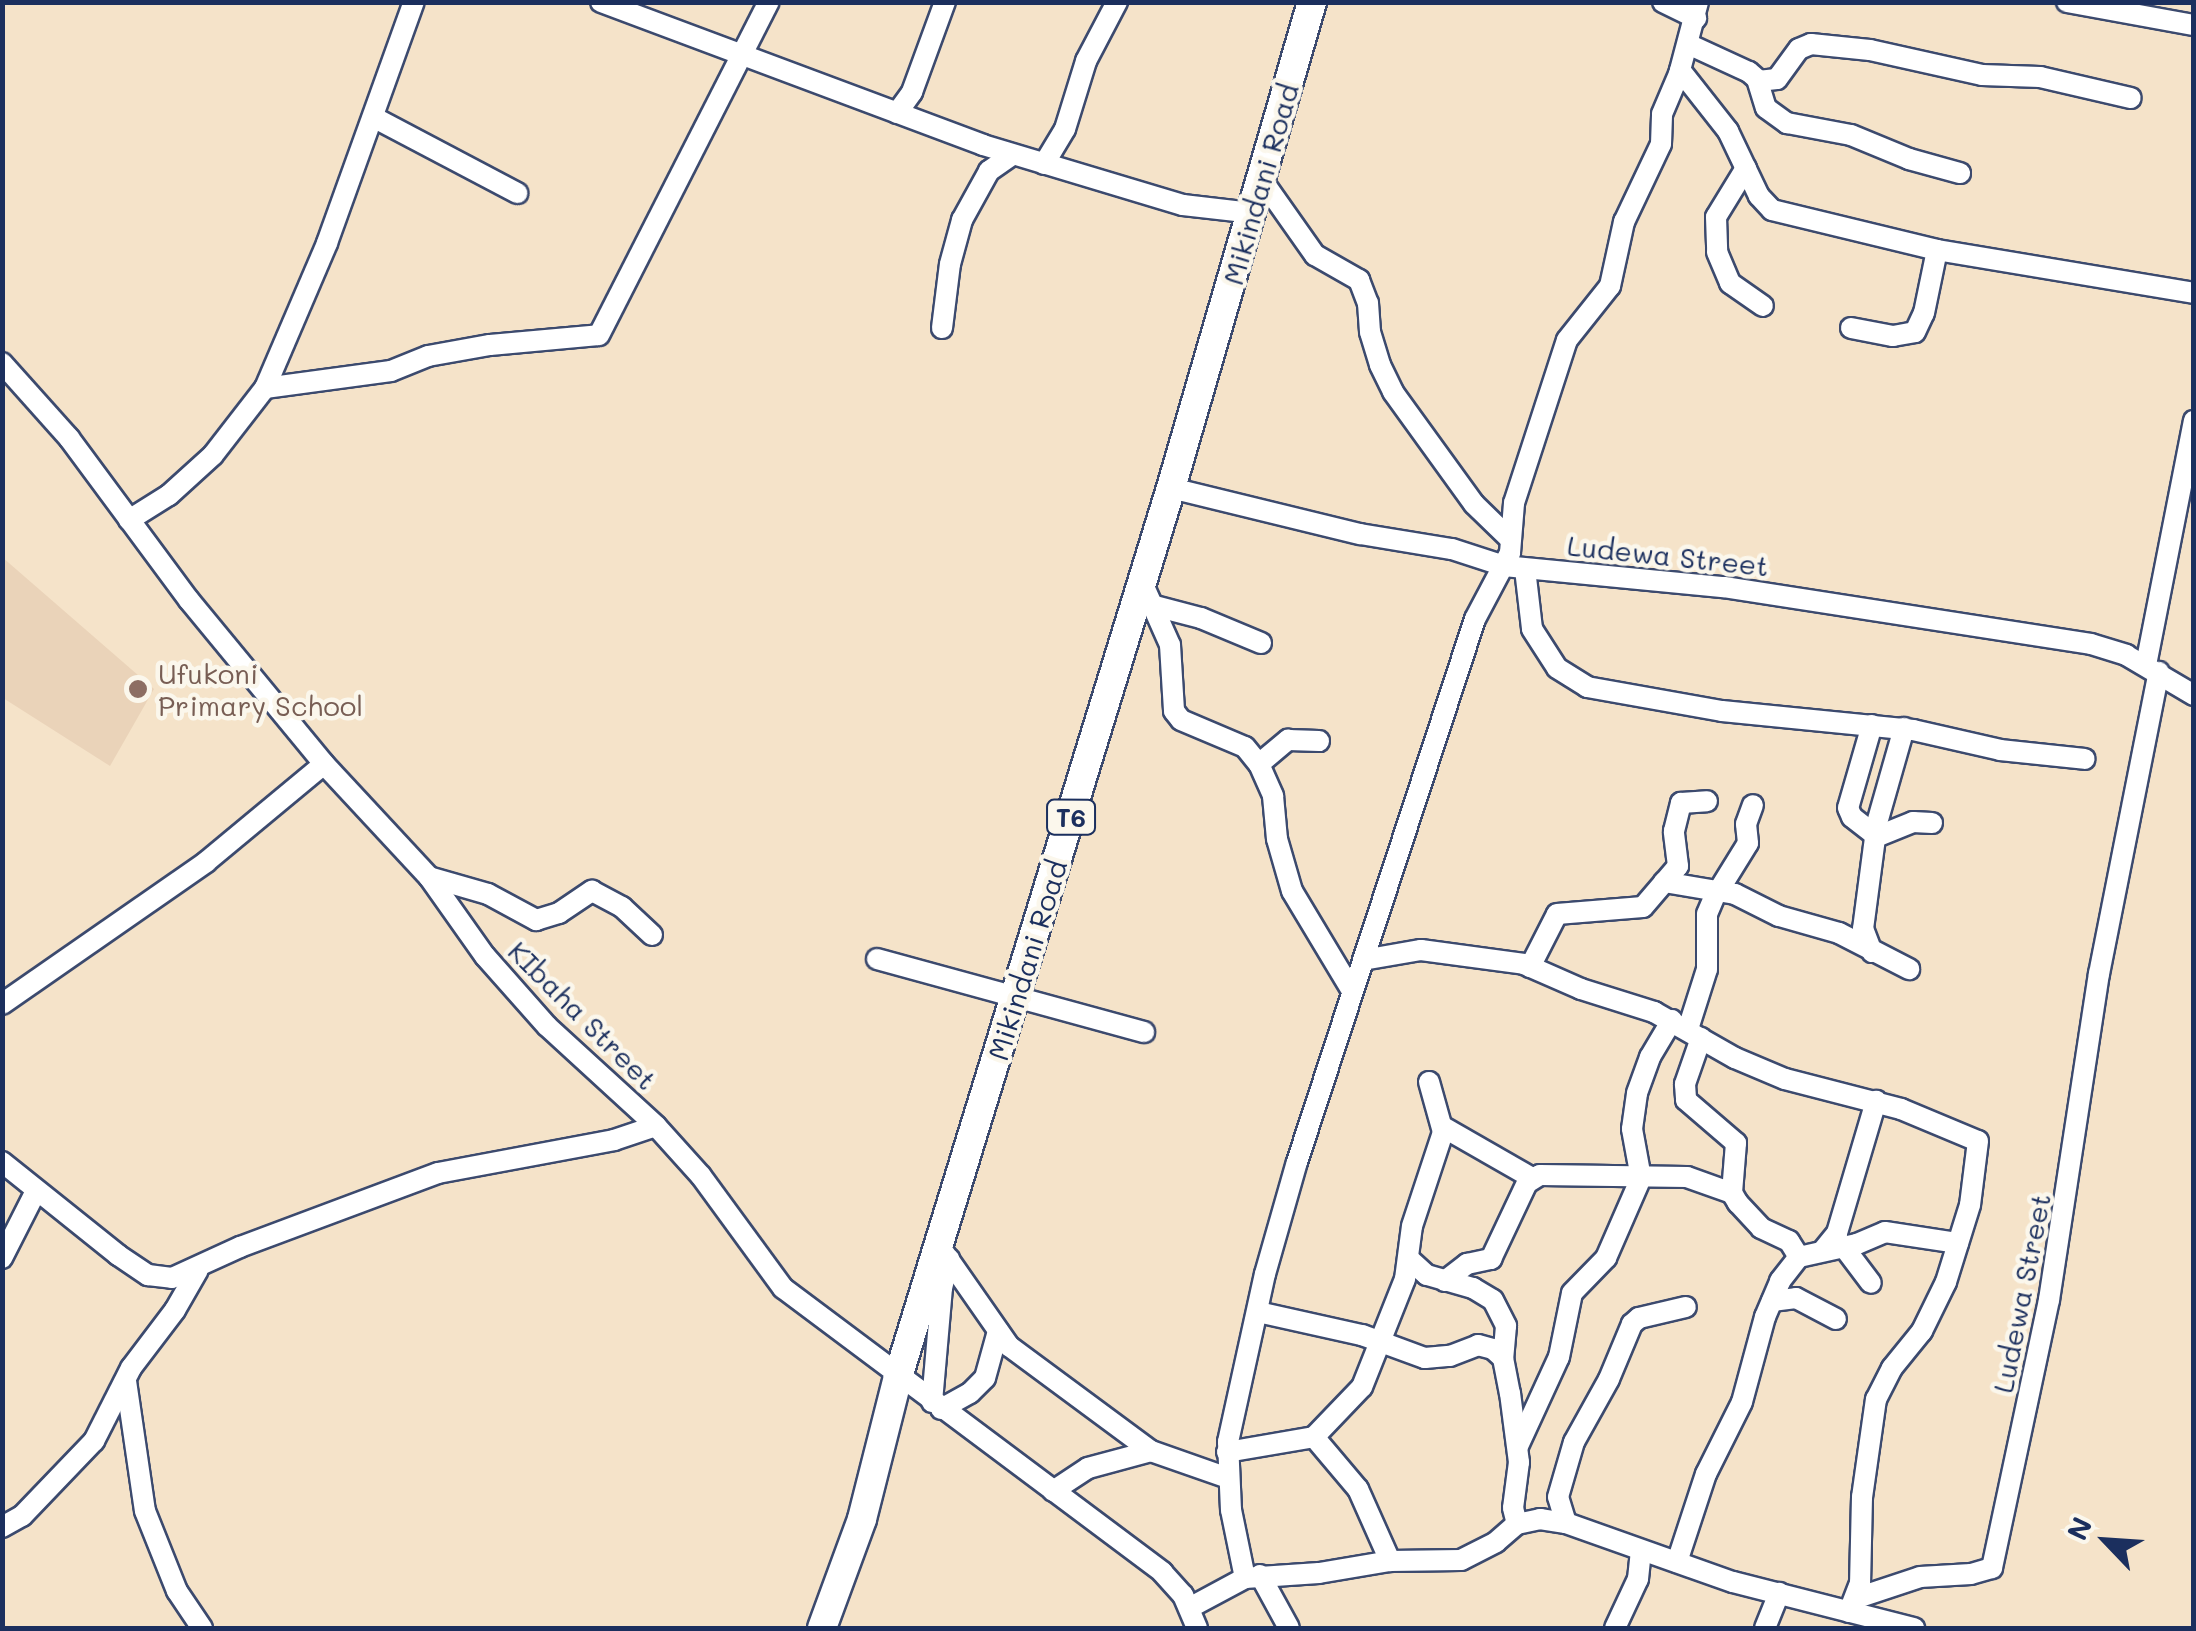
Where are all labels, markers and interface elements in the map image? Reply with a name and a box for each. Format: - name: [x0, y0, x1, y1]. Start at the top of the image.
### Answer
- street label: Mikindani Road: [1215, 79, 1305, 289]
- street label: Ludewa Street: [1566, 528, 1770, 582]
- place label: Ufukoni Primary School: [158, 656, 363, 722]
- marker: Ufukoni Primary School: [127, 678, 149, 700]
- road number: T6: [1046, 797, 1096, 837]
- street label: Mikindani Road: [981, 856, 1073, 1064]
- street label: KIbaha Street: [502, 934, 664, 1096]
- street label: Ludewa Street: [1985, 1190, 2057, 1396]
- north arrow: [2056, 1491, 2156, 1591]
- text: N: [2058, 1511, 2100, 1546]

